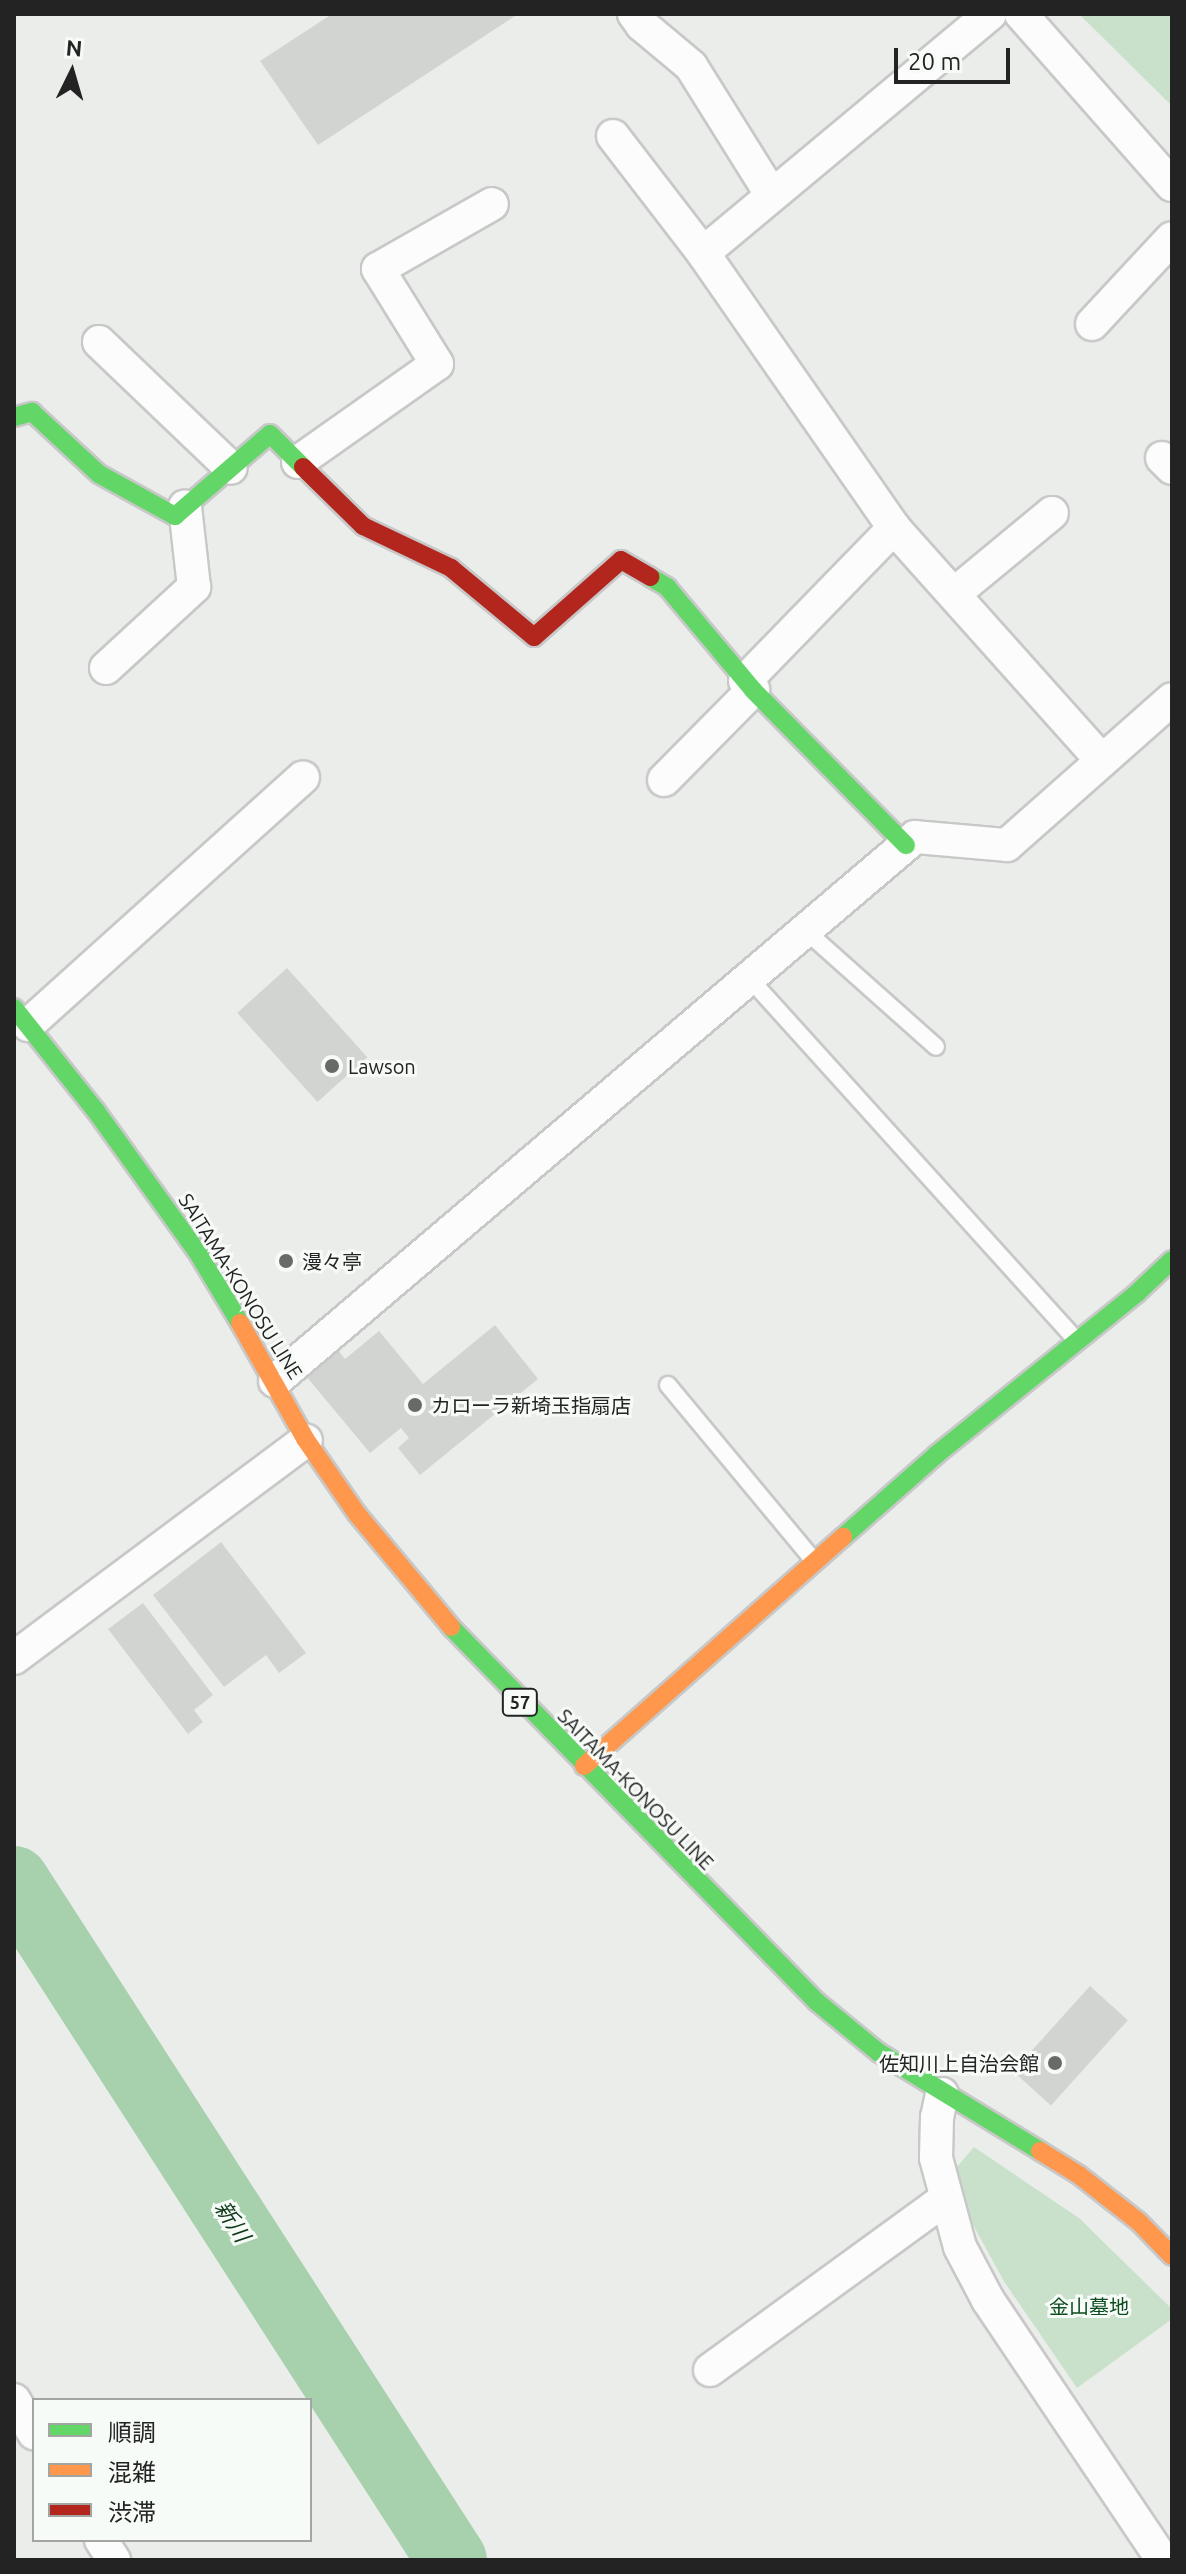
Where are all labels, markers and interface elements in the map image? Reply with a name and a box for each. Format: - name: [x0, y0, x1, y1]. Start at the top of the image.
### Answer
- north arrow: [32, 32, 112, 112]
- scale bar: [898, 32, 1014, 82]
- text: N: [65, 34, 83, 61]
- text: 20 m: [908, 48, 961, 75]
- place label: Lawson: [348, 1054, 416, 1078]
- marker: Lawson: [323, 1057, 341, 1075]
- street label: SAITAMA-KONOSU LINE: [174, 1189, 308, 1383]
- place label: 漫々亭: [302, 1249, 362, 1273]
- marker: 漫々亭: [277, 1252, 295, 1270]
- place label: カローラ新埼玉指扇店: [431, 1393, 631, 1417]
- marker: カローラ新埼玉指扇店: [406, 1396, 424, 1414]
- road number: 57: [500, 1688, 540, 1716]
- street label: SAITAMA-KONOSU LINE: [553, 1704, 719, 1874]
- place label: 佐知川上自治会館: [879, 2051, 1039, 2075]
- marker: 佐知川上自治会館: [1046, 2054, 1064, 2072]
- water label: 新川: [210, 2195, 256, 2247]
- park label: 金山墓地: [1049, 2294, 1129, 2318]
- legend: [32, 2398, 312, 2542]
- text: 順調: [108, 2419, 156, 2446]
- text: 混雑: [108, 2459, 156, 2486]
- text: 渋滞: [108, 2499, 156, 2526]

